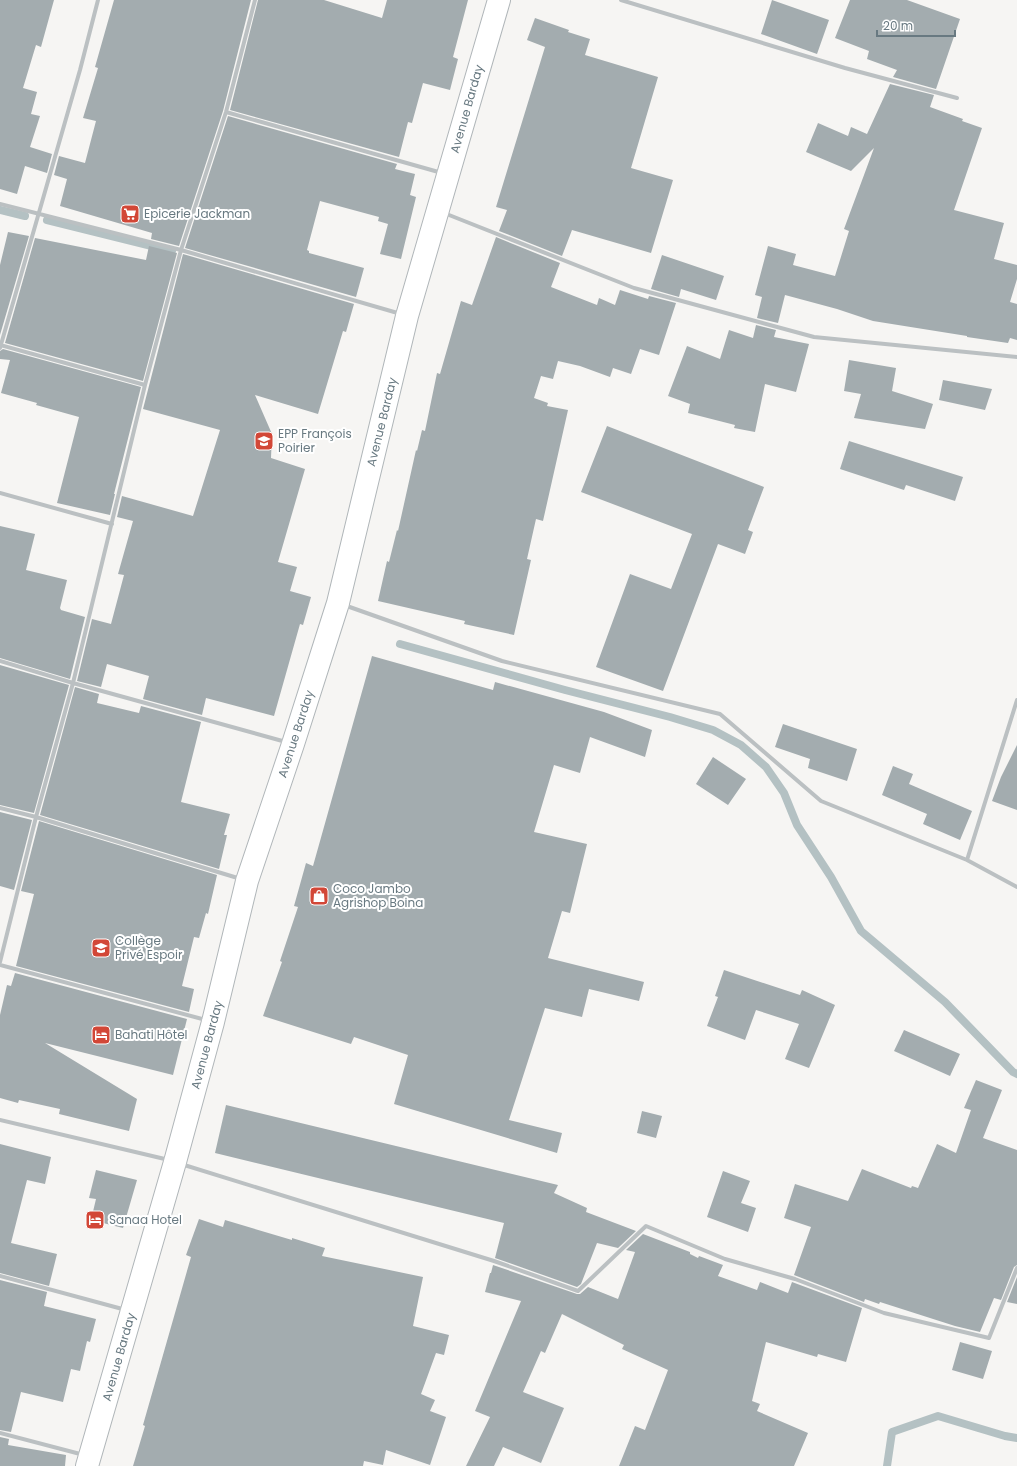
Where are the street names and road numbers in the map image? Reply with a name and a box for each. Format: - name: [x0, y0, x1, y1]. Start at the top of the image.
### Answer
- street label: Avenue Barday: [446, 62, 487, 155]
- street label: Avenue Barday: [362, 375, 401, 468]
- street label: Avenue Barday: [273, 688, 318, 780]
- street label: Avenue Barday: [187, 998, 227, 1091]
- street label: Avenue Barday: [98, 1310, 139, 1403]

